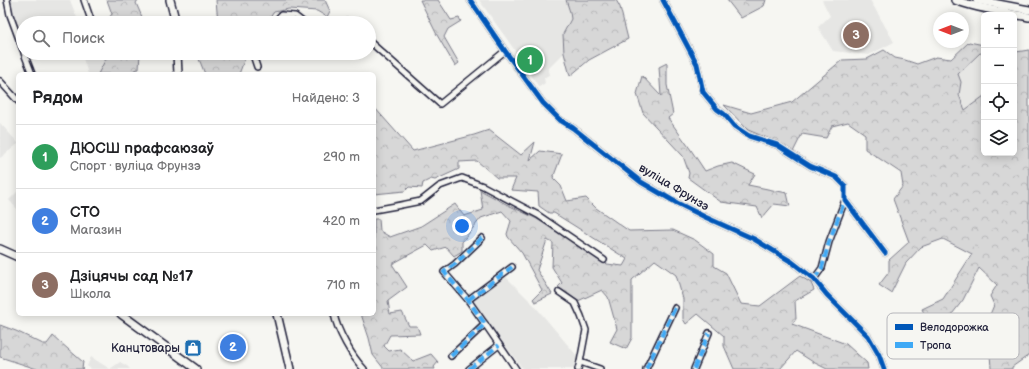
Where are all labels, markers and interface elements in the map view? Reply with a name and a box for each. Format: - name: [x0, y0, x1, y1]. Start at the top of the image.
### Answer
- north arrow: [933, 12, 969, 48]
- map controls: [981, 12, 1017, 156]
- button: +: [981, 12, 1017, 48]
- search box: [16, 16, 376, 60]
- pin: 3: [843, 20, 869, 50]
- icon: search: [30, 27, 52, 49]
- text: Поиск: [62, 29, 105, 48]
- pin: 1: [517, 45, 543, 75]
- button: −: [981, 48, 1017, 84]
- button: locate: [981, 84, 1017, 120]
- text: Рядом: [32, 88, 83, 108]
- text: Найдено: 3: [292, 90, 360, 106]
- button: layers: [981, 120, 1017, 156]
- text: ДЮСШ прафсаюзаў: [70, 139, 214, 158]
- text: 1: [42, 149, 48, 165]
- text: 290 m: [323, 149, 360, 165]
- text: Спорт · вуліца Фрунзэ: [70, 158, 201, 174]
- street label: вуліца Фрунзэ: [636, 161, 712, 214]
- text: СТО: [70, 203, 100, 222]
- text: 2: [41, 213, 49, 229]
- text: 420 m: [322, 213, 360, 229]
- your location: [452, 216, 472, 236]
- text: Магазин: [70, 222, 122, 238]
- text: Дзіцячы сад №17: [70, 267, 193, 286]
- text: 3: [41, 277, 49, 293]
- text: 710 m: [327, 277, 360, 293]
- text: Школа: [70, 286, 111, 302]
- legend: [887, 313, 1019, 359]
- text: Велодорожка: [920, 321, 989, 334]
- pin: 2: [220, 332, 246, 362]
- shop icon: Канцтовары: [183, 338, 203, 358]
- text: Тропа: [920, 339, 952, 352]
- place label: Канцтовары: [111, 341, 180, 356]

